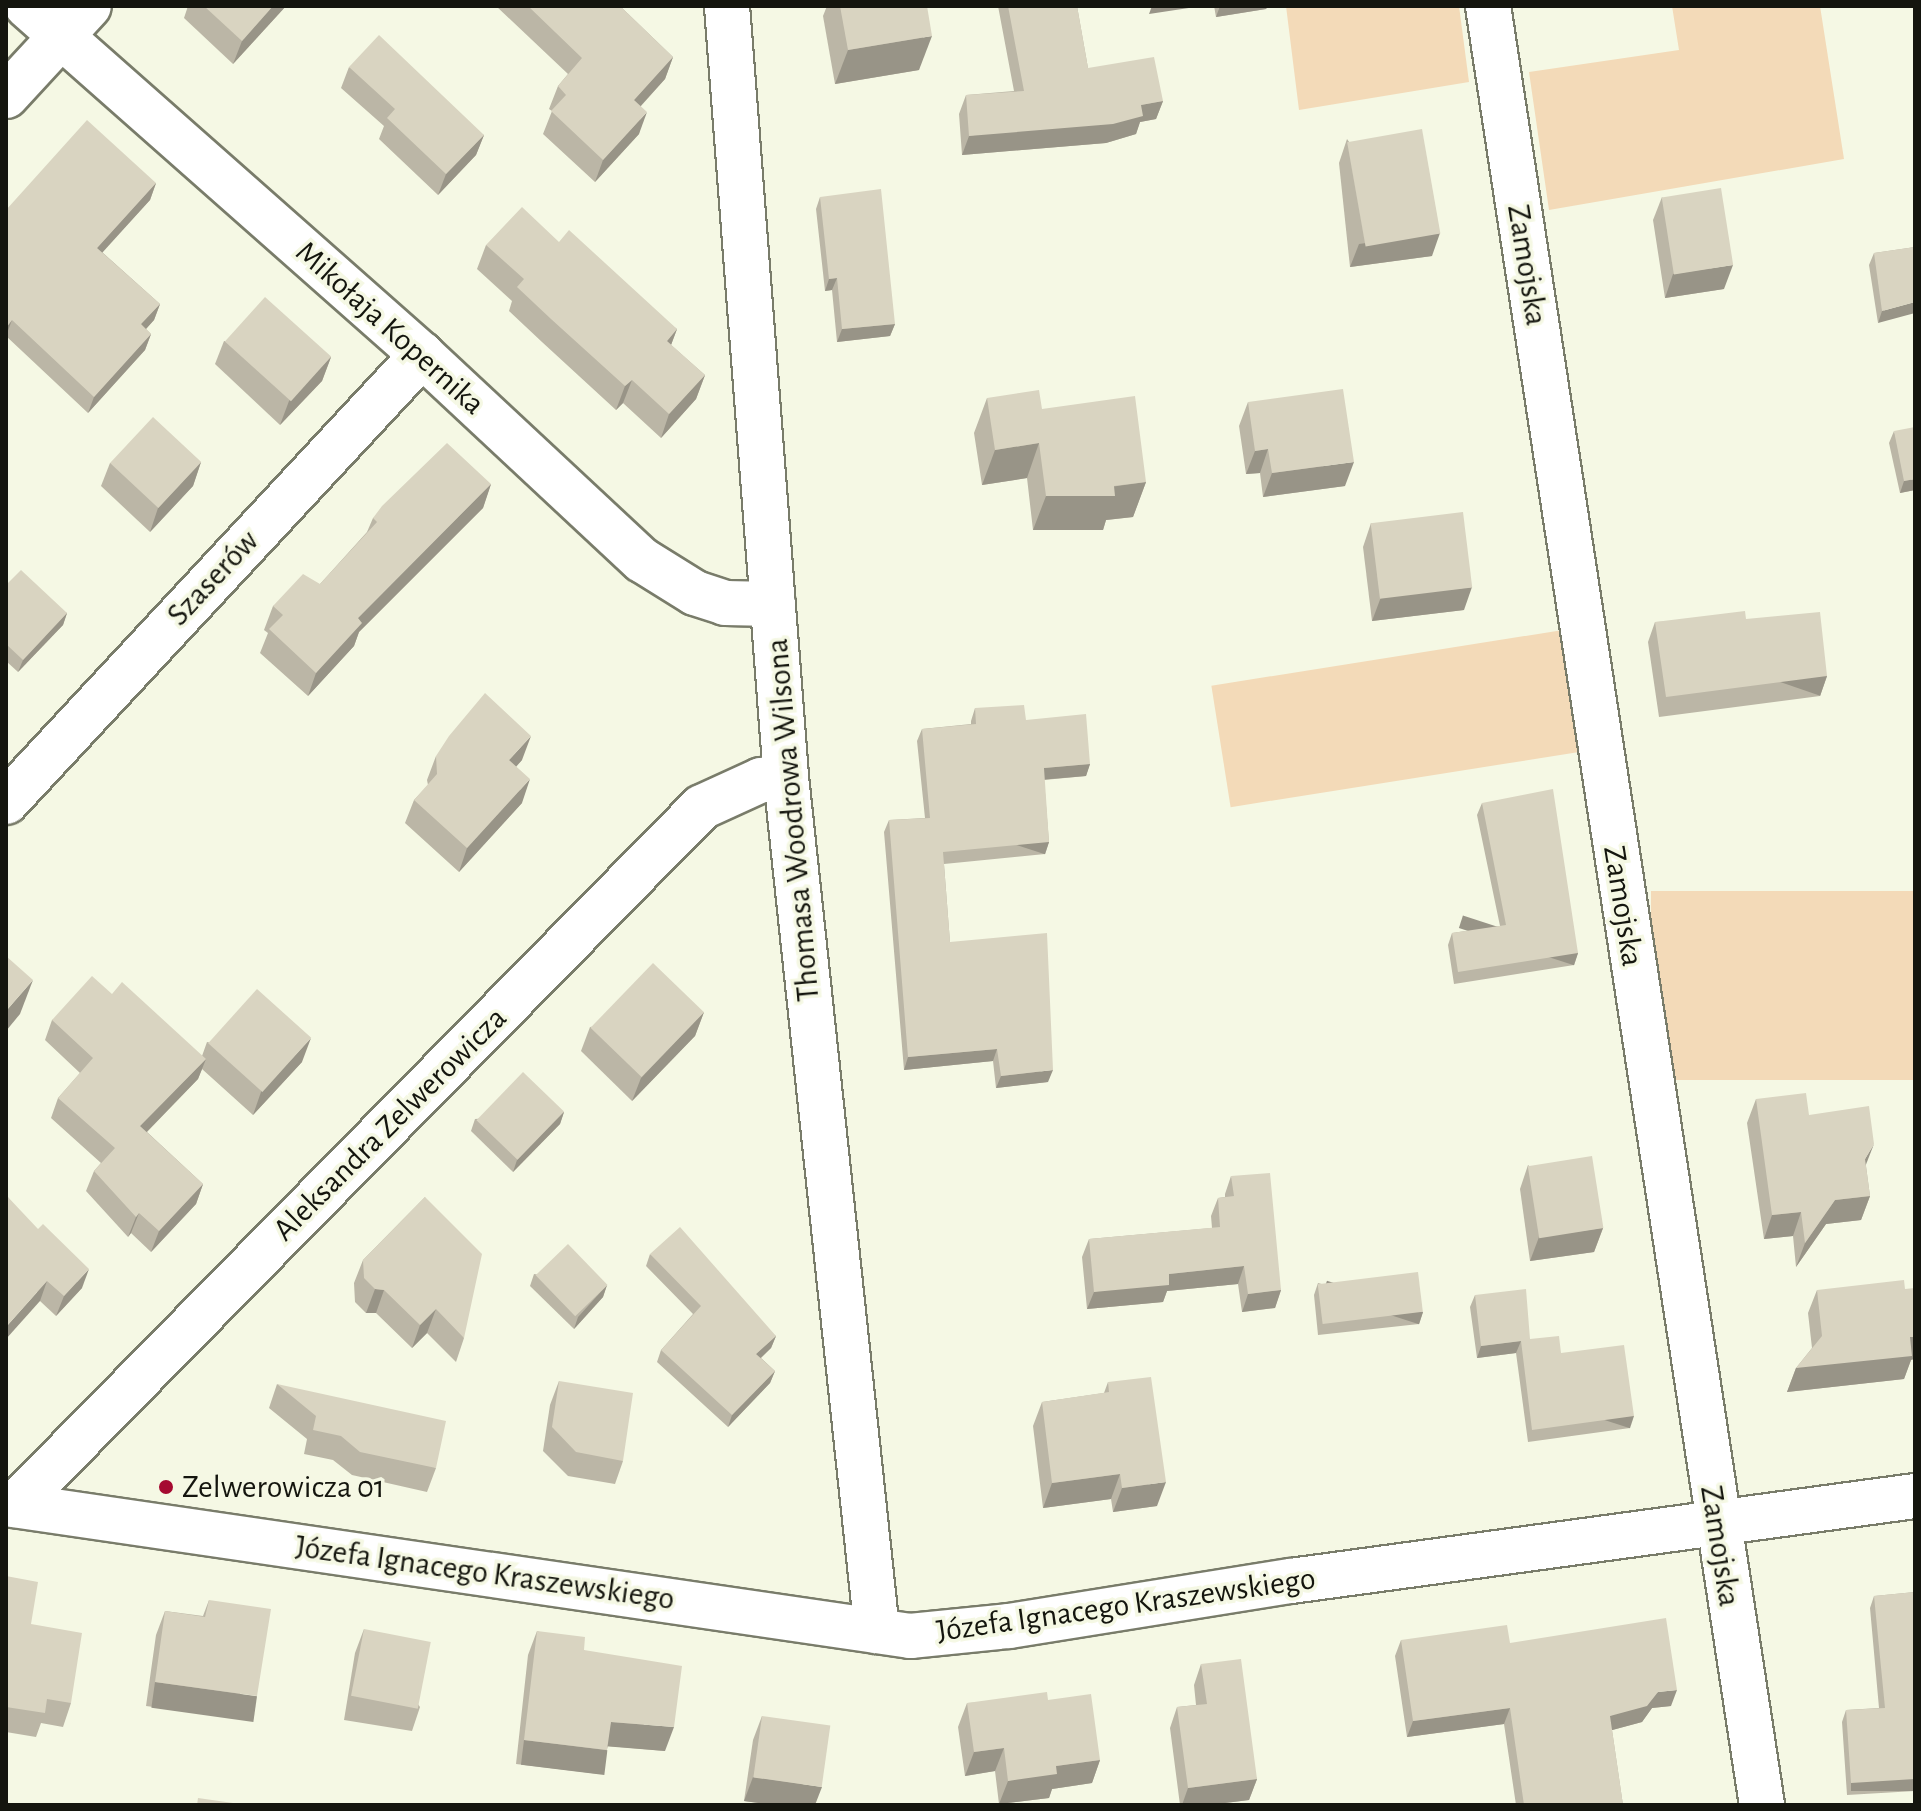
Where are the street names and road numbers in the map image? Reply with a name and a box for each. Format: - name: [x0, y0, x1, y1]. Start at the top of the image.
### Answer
- street label: Zamojska: [1499, 202, 1555, 328]
- street label: Mikołaja Kopernika: [287, 233, 493, 423]
- street label: Szaserów: [159, 522, 267, 634]
- street label: Thomasa Woodrowa Wilsona: [758, 637, 828, 1003]
- street label: Zamojska: [1595, 843, 1651, 969]
- street label: Aleksandra Zelwerowicza: [265, 999, 515, 1249]
- street label: Zamojska: [1692, 1483, 1748, 1609]
- street label: Józefa Ignacego Kraszewskiego: [293, 1527, 677, 1619]
- street label: Józefa Ignacego Kraszewskiego: [934, 1559, 1318, 1651]

